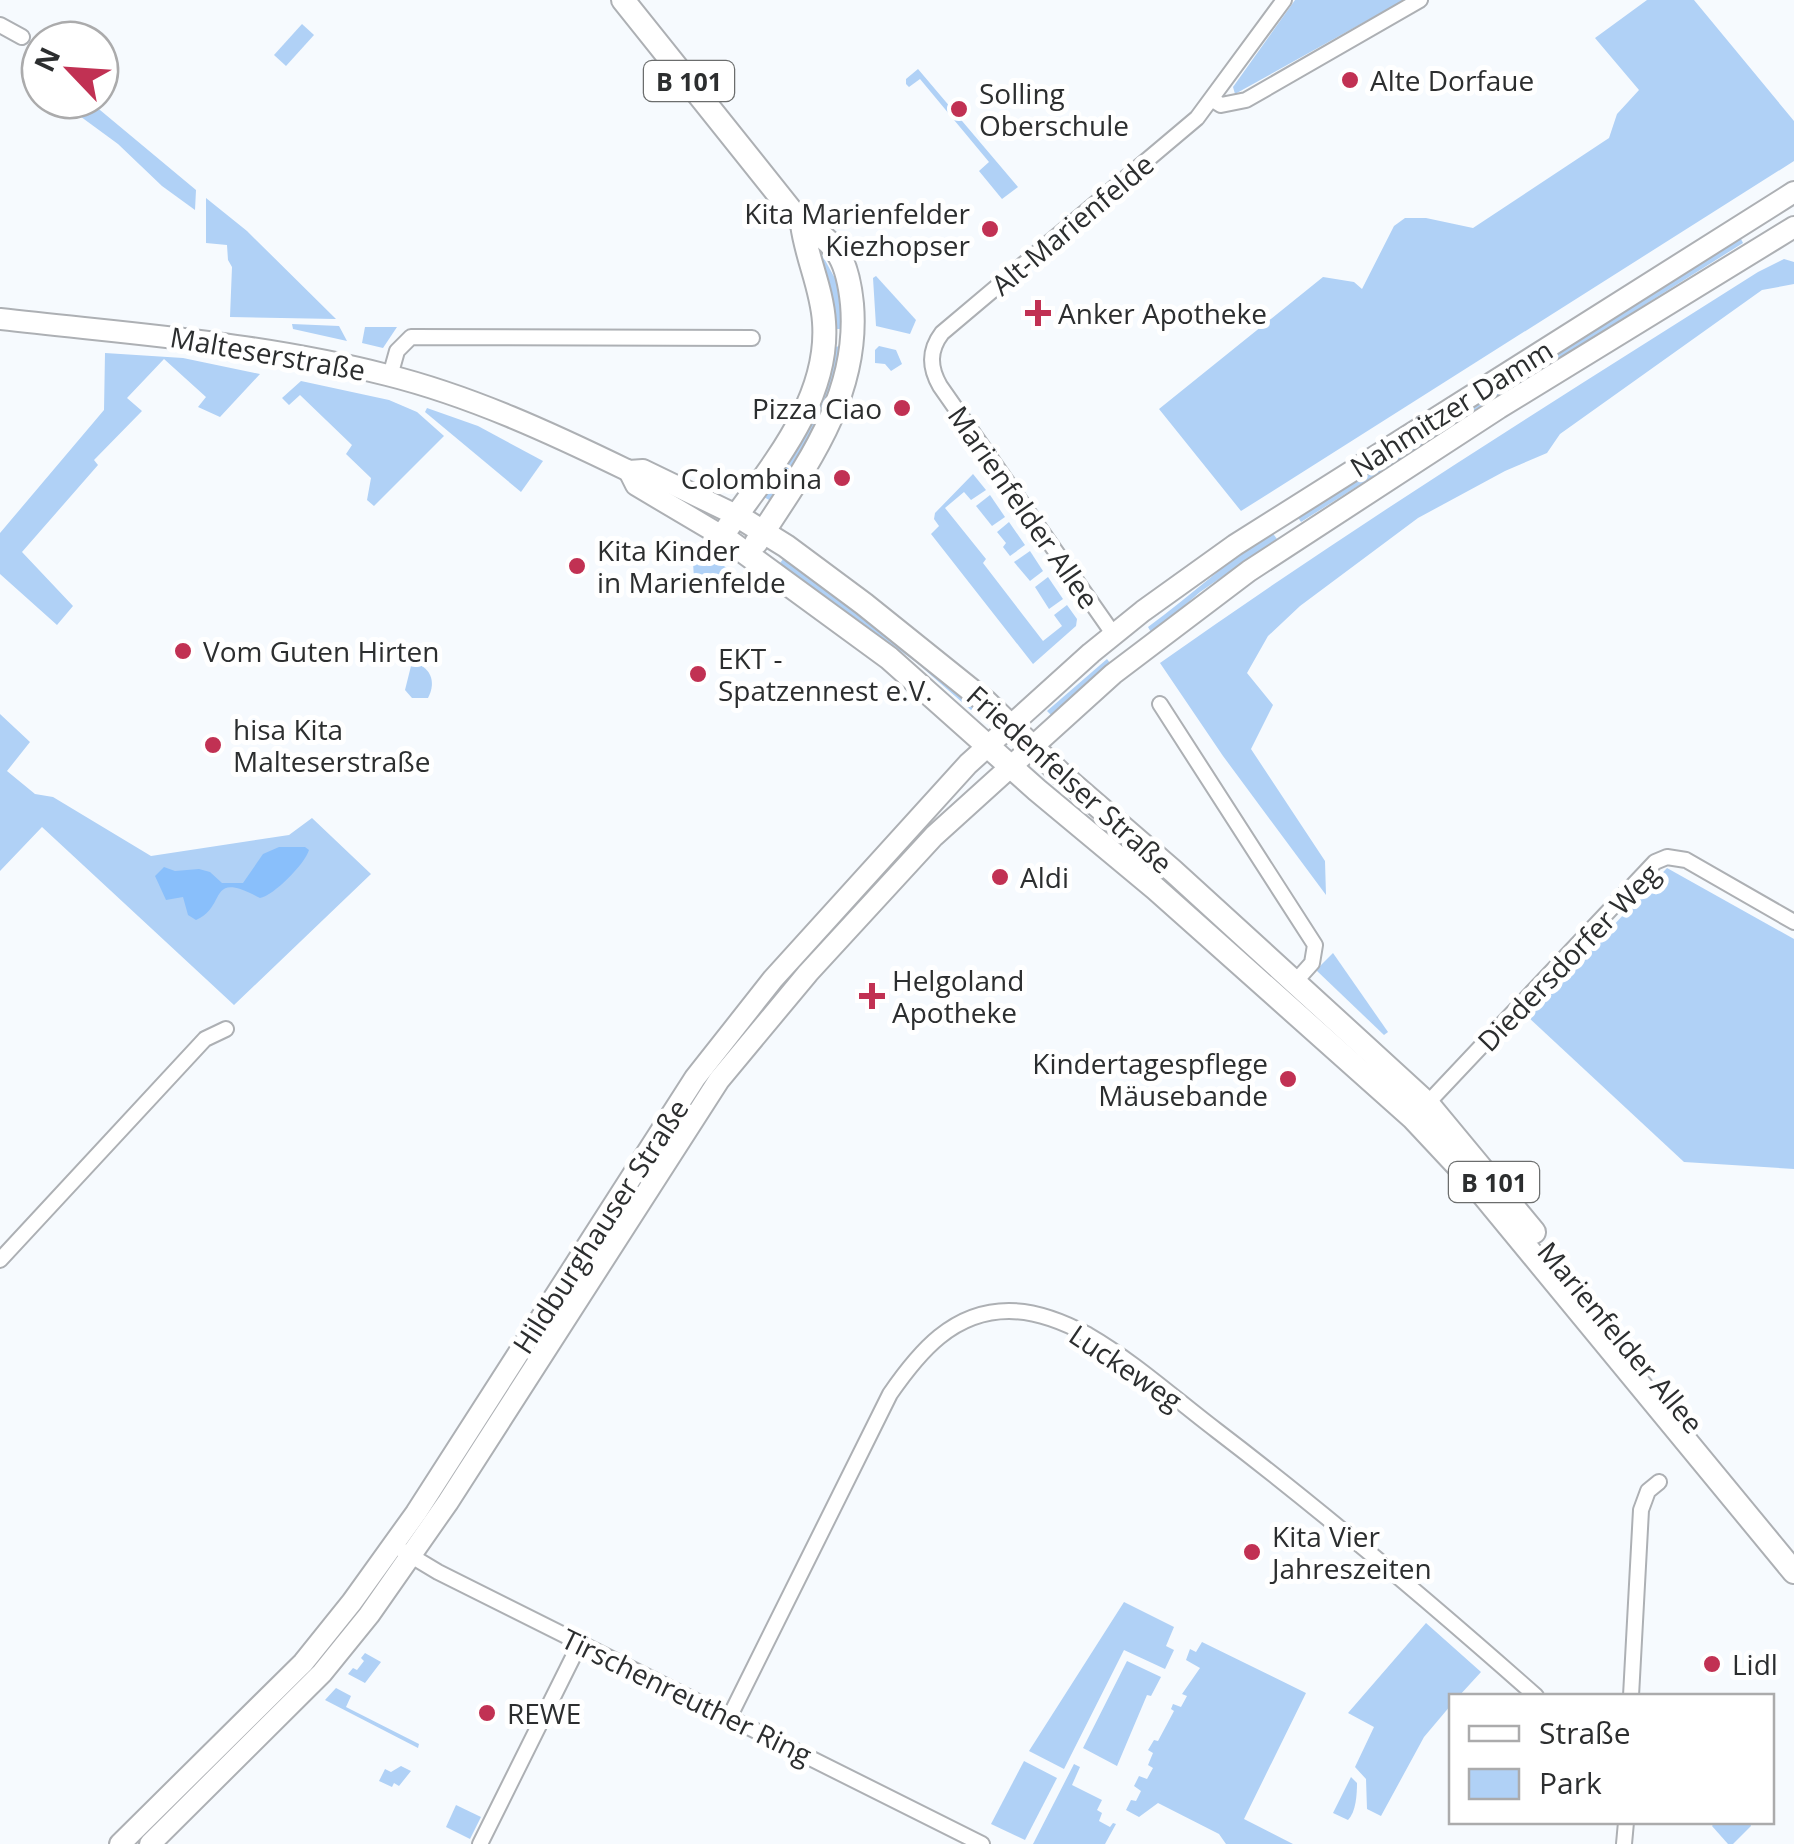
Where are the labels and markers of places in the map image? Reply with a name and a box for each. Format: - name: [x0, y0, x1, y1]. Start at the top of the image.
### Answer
- place label: Alte Dorfaue: [1370, 61, 1534, 99]
- marker: Alte Dorfaue: [1339, 69, 1361, 91]
- place label: Solling Oberschule: [979, 74, 1129, 144]
- marker: Solling Oberschule: [948, 98, 970, 120]
- place label: Kita Marienfelder Kiezhopser: [744, 194, 971, 264]
- marker: Kita Marienfelder Kiezhopser: [979, 218, 1001, 240]
- place label: Anker Apotheke: [1058, 294, 1267, 332]
- marker: Anker Apotheke: [1027, 302, 1049, 324]
- place label: Pizza Ciao: [752, 389, 882, 427]
- marker: Pizza Ciao: [891, 397, 913, 419]
- place label: Colombina: [681, 459, 822, 497]
- marker: Colombina: [831, 467, 853, 489]
- place label: Kita Kinder in Marienfelde: [597, 531, 786, 601]
- marker: Kita Kinder in Marienfelde: [566, 555, 588, 577]
- place label: Vom Guten Hirten: [203, 632, 439, 670]
- place label: EKT - Spatzennest e.V.: [718, 639, 933, 709]
- marker: Vom Guten Hirten: [172, 640, 194, 662]
- marker: EKT - Spatzennest e.V.: [687, 663, 709, 685]
- place label: hisa Kita Malteserstraße: [233, 710, 431, 780]
- marker: hisa Kita Malteserstraße: [202, 734, 224, 756]
- place label: Aldi: [1020, 858, 1069, 896]
- marker: Aldi: [989, 866, 1011, 888]
- place label: Helgoland Apotheke: [892, 961, 1024, 1031]
- marker: Helgoland Apotheke: [861, 985, 883, 1007]
- place label: Kindertagespflege Mäusebande: [1032, 1044, 1268, 1114]
- marker: Kindertagespflege Mäusebande: [1277, 1068, 1299, 1090]
- place label: Kita Vier Jahreszeiten: [1269, 1517, 1432, 1587]
- marker: Kita Vier Jahreszeiten: [1241, 1541, 1263, 1563]
- place label: Lidl: [1732, 1645, 1778, 1683]
- marker: Lidl: [1701, 1653, 1723, 1675]
- place label: REWE: [507, 1694, 581, 1732]
- marker: REWE: [476, 1702, 498, 1724]

